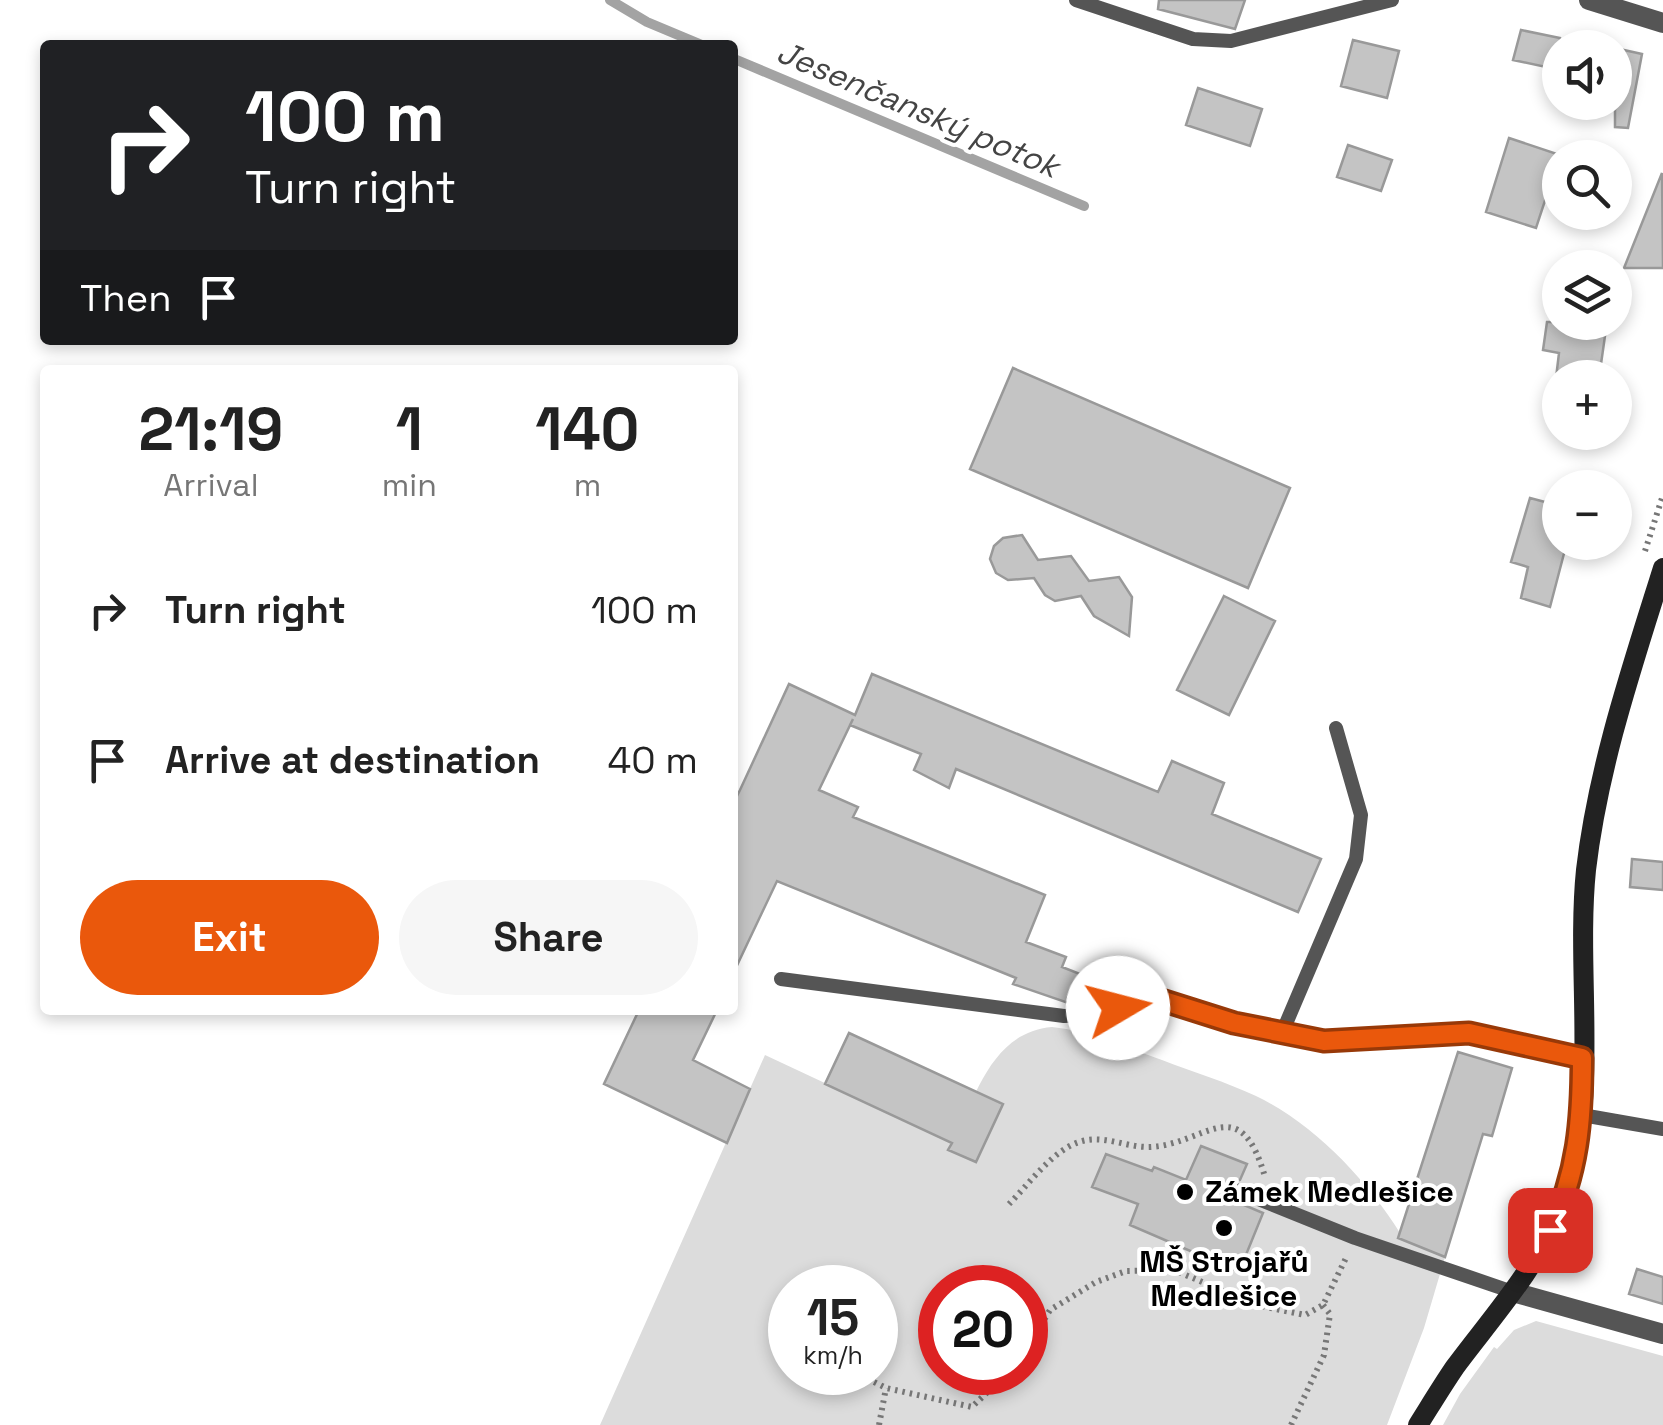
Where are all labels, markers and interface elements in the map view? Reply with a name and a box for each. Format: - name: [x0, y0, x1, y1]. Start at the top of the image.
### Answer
- map controls: [1542, 30, 1632, 560]
- button: sound: [1542, 30, 1632, 120]
- water label: Jesenčanský potok: [771, 31, 1069, 188]
- text: 100 m: [245, 72, 445, 161]
- icon: right: [80, 80, 210, 210]
- button: search: [1542, 140, 1632, 230]
- text: Turn right: [245, 159, 456, 216]
- button: layers: [1542, 250, 1632, 340]
- icon: arrive: [191, 270, 246, 325]
- text: Then: [80, 274, 171, 322]
- button: +: [1542, 360, 1632, 450]
- text: 21:19: [139, 391, 283, 468]
- text: 1: [396, 391, 423, 468]
- text: 140: [535, 391, 640, 468]
- text: Arrival: [163, 465, 258, 505]
- text: min: [382, 465, 437, 505]
- text: m: [574, 465, 601, 505]
- button: −: [1542, 470, 1632, 560]
- icon: right: [80, 583, 135, 638]
- text: Turn right: [165, 586, 346, 634]
- text: 100 m: [591, 586, 698, 634]
- icon: arrive: [80, 733, 135, 788]
- text: Arrive at destination: [165, 736, 540, 784]
- text: 40 m: [607, 736, 698, 784]
- button: Exit: [80, 880, 379, 995]
- button: Share: [399, 880, 698, 995]
- position arrow: [1066, 956, 1170, 1060]
- place label: Zámek Medlešice: [1205, 1172, 1454, 1211]
- marker: Zámek Medlešice: [1174, 1181, 1196, 1203]
- pin: [1508, 1188, 1593, 1273]
- icon: arrive: [1523, 1203, 1578, 1258]
- marker: MŠ Strojařů Medlešice: [1213, 1217, 1235, 1239]
- place label: MŠ Strojařů Medlešice: [1139, 1242, 1309, 1315]
- speed limit sign: 20: [918, 1265, 1048, 1395]
- text: 15: [807, 1286, 859, 1350]
- text: km/h: [803, 1339, 863, 1371]

